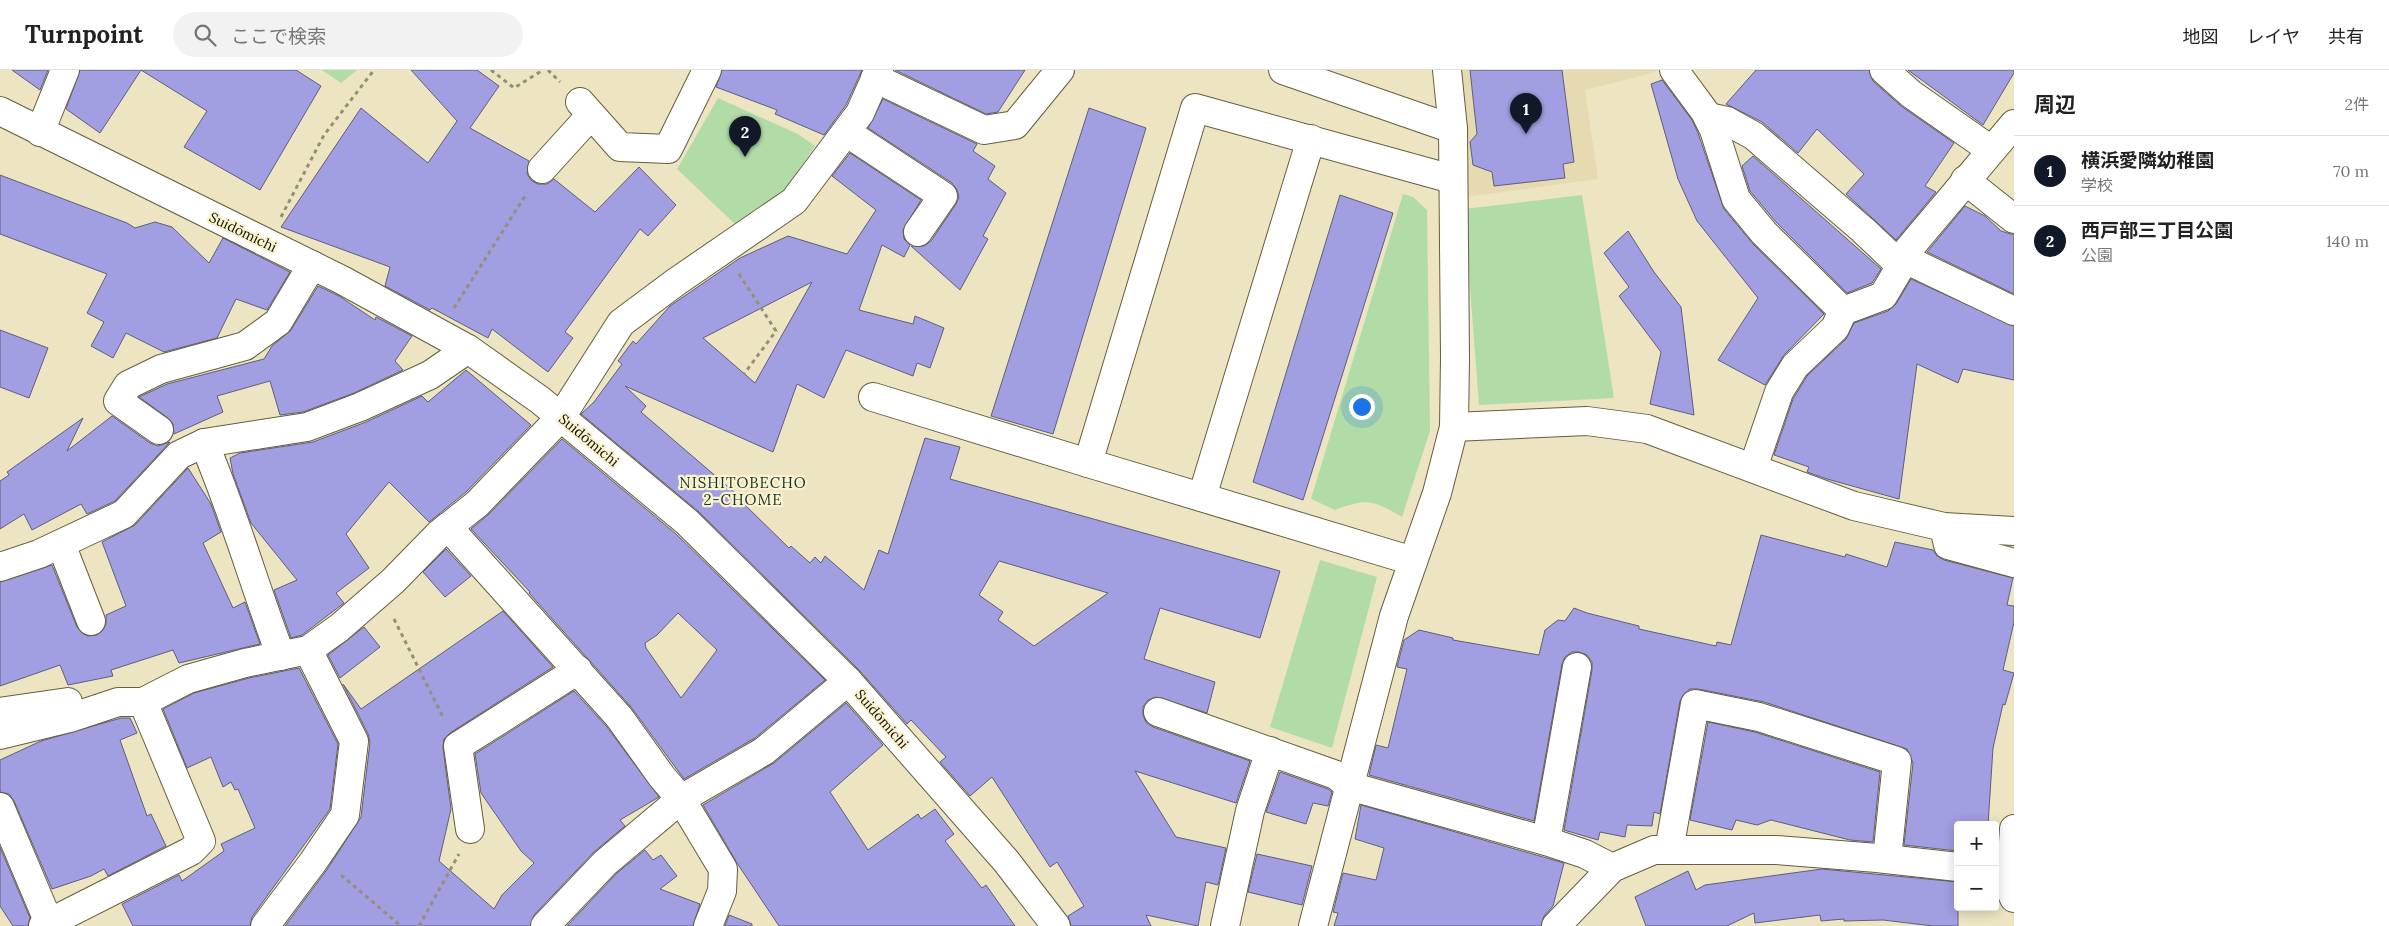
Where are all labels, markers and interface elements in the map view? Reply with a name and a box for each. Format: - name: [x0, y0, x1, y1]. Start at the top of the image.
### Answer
- search box: [173, 12, 523, 57]
- text: Turnpoint: [25, 19, 143, 50]
- icon: search: [191, 21, 219, 49]
- text: ここで検索: [231, 24, 326, 48]
- text: 地図: [2183, 25, 2219, 48]
- text: レイヤ: [2247, 25, 2300, 48]
- text: 共有: [2328, 25, 2364, 48]
- text: 周辺: [2034, 91, 2076, 118]
- pin: 1: [1510, 93, 1542, 134]
- text: 2件: [2344, 94, 2369, 114]
- pin: 2: [729, 116, 761, 157]
- text: 横浜愛隣幼稚園: [2081, 148, 2214, 172]
- text: 1: [2047, 161, 2053, 181]
- text: 70 m: [2333, 161, 2369, 181]
- text: 学校: [2081, 175, 2113, 195]
- street label: Suidōmichi: [206, 208, 280, 256]
- text: 西戸部三丁目公園: [2081, 218, 2233, 242]
- text: 2: [2046, 231, 2054, 251]
- text: 140 m: [2326, 231, 2369, 251]
- text: 公園: [2081, 245, 2113, 265]
- your location: [1349, 394, 1375, 420]
- street label: Suidōmichi: [555, 410, 623, 470]
- district label: NISHITOBECHO 2-CHOME: [679, 473, 807, 509]
- street label: Suidōmichi: [851, 686, 913, 752]
- map controls: [1954, 821, 1999, 911]
- button: +: [1954, 821, 1999, 866]
- button: −: [1954, 866, 1999, 911]

